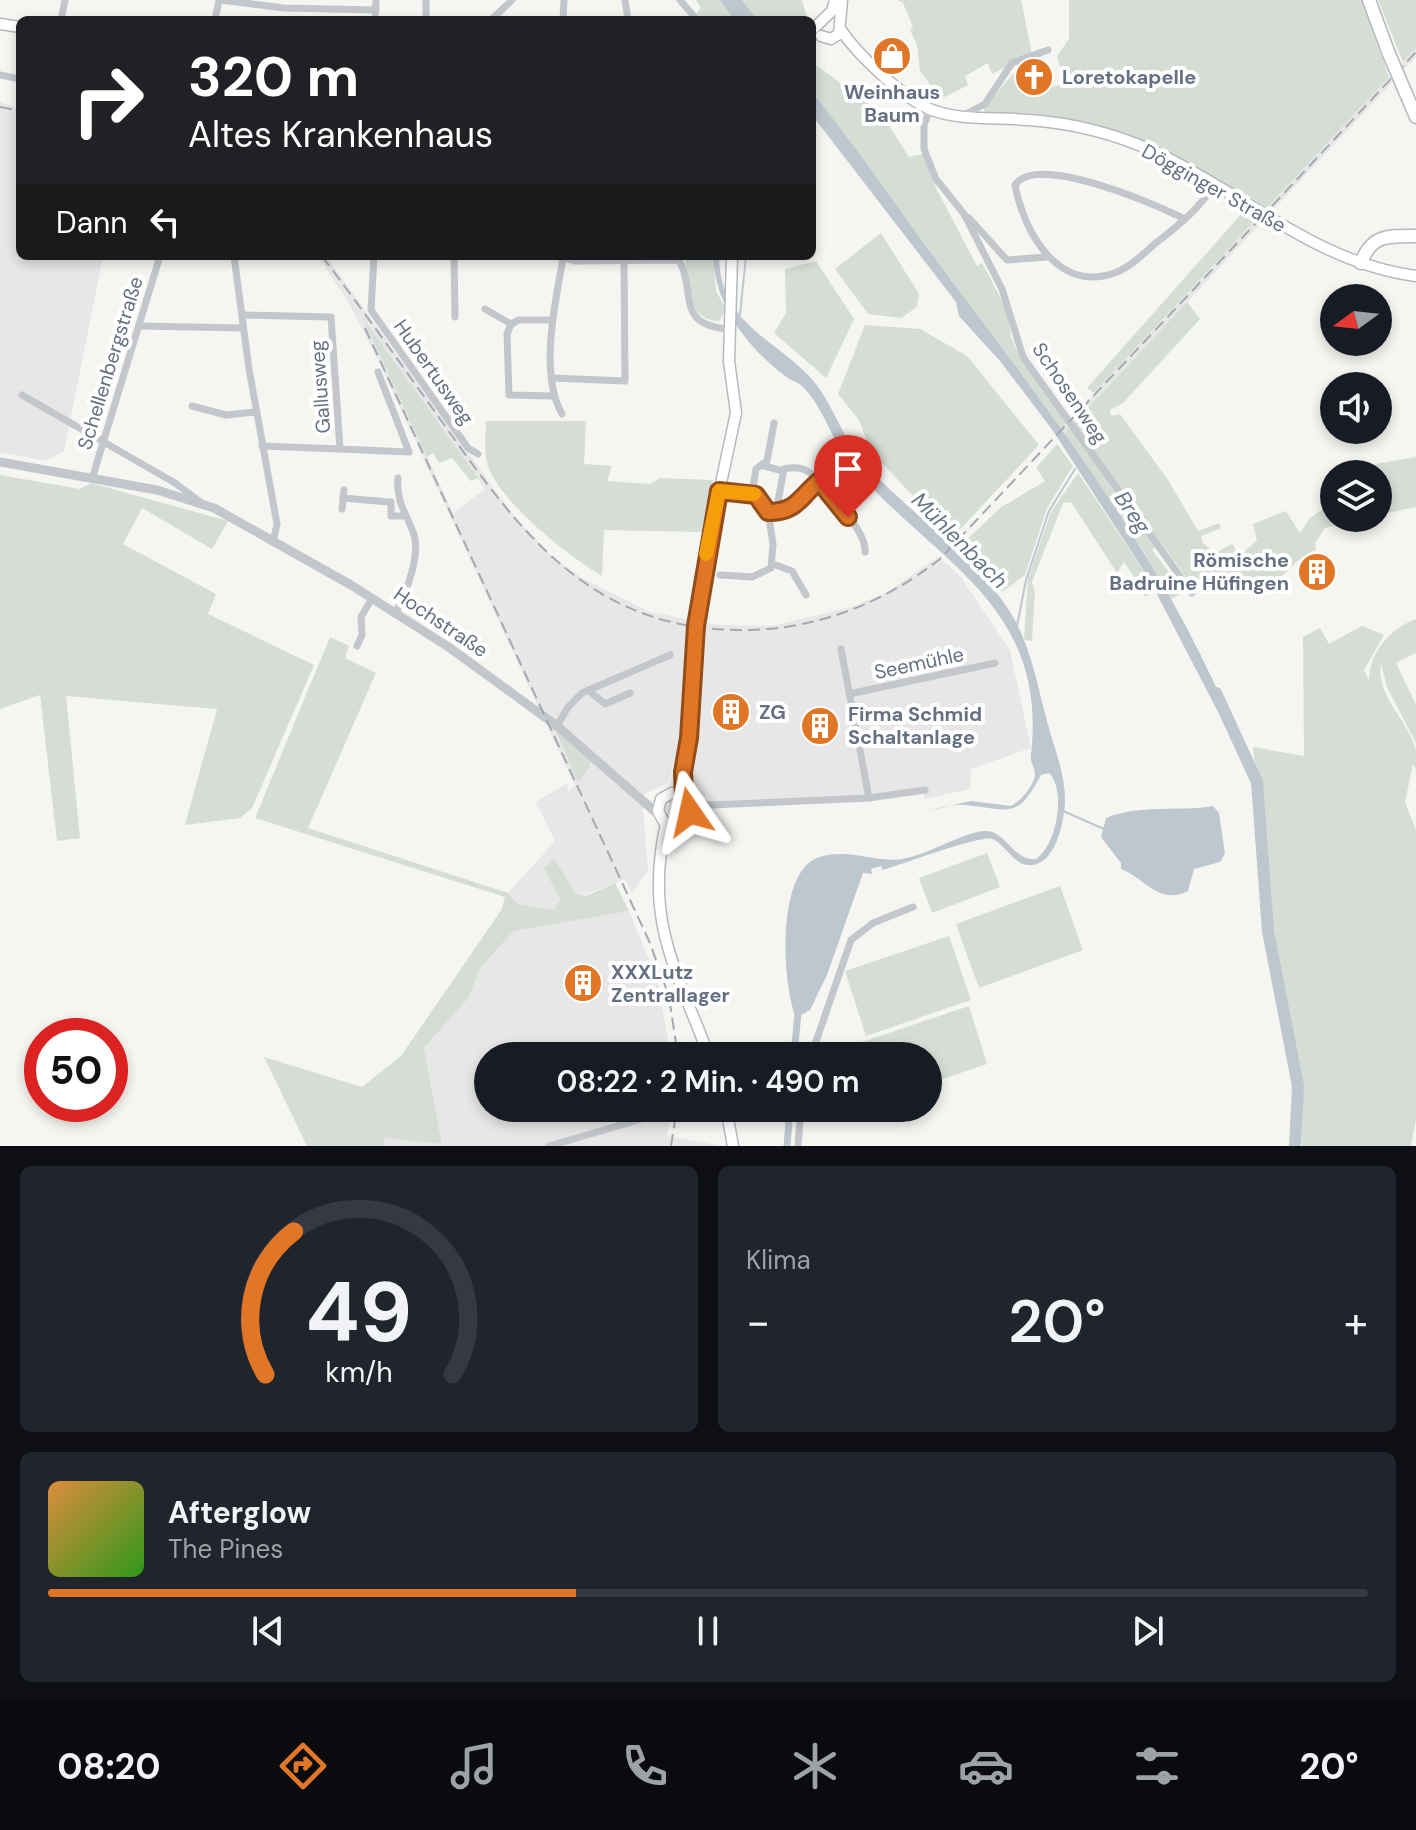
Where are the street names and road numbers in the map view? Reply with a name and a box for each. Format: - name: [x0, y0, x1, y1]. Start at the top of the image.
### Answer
- street label: Dögginger Straße: [1137, 138, 1291, 238]
- street label: Schellenbergstraße: [71, 273, 149, 453]
- street label: Hubertusweg: [388, 314, 480, 430]
- street label: Schosenweg: [1027, 337, 1113, 449]
- street label: Gallusweg: [304, 339, 336, 435]
- street label: Hochstraße: [389, 581, 493, 663]
- street label: Seemühle: [872, 641, 966, 685]

